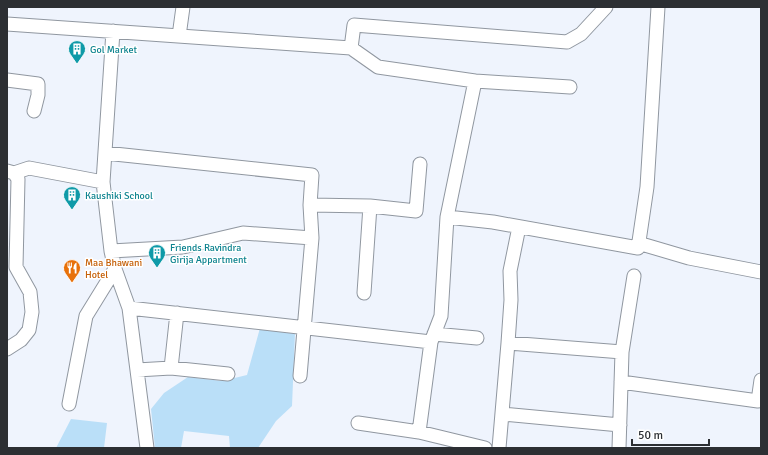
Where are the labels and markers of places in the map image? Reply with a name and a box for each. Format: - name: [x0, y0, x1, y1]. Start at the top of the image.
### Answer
- building icon: Gol Market: [67, 39, 87, 64]
- place label: Gol Market: [90, 44, 137, 56]
- building icon: Kaushiki School: [62, 185, 82, 210]
- place label: Kaushiki School: [85, 190, 153, 202]
- place label: Friends Ravindra Girija Appartment: [170, 242, 247, 266]
- building icon: Friends Ravindra Girija Appartment: [147, 243, 167, 268]
- place label: Maa Bhawani Hotel: [85, 257, 142, 281]
- restaurant icon: Maa Bhawani Hotel: [62, 258, 82, 283]

